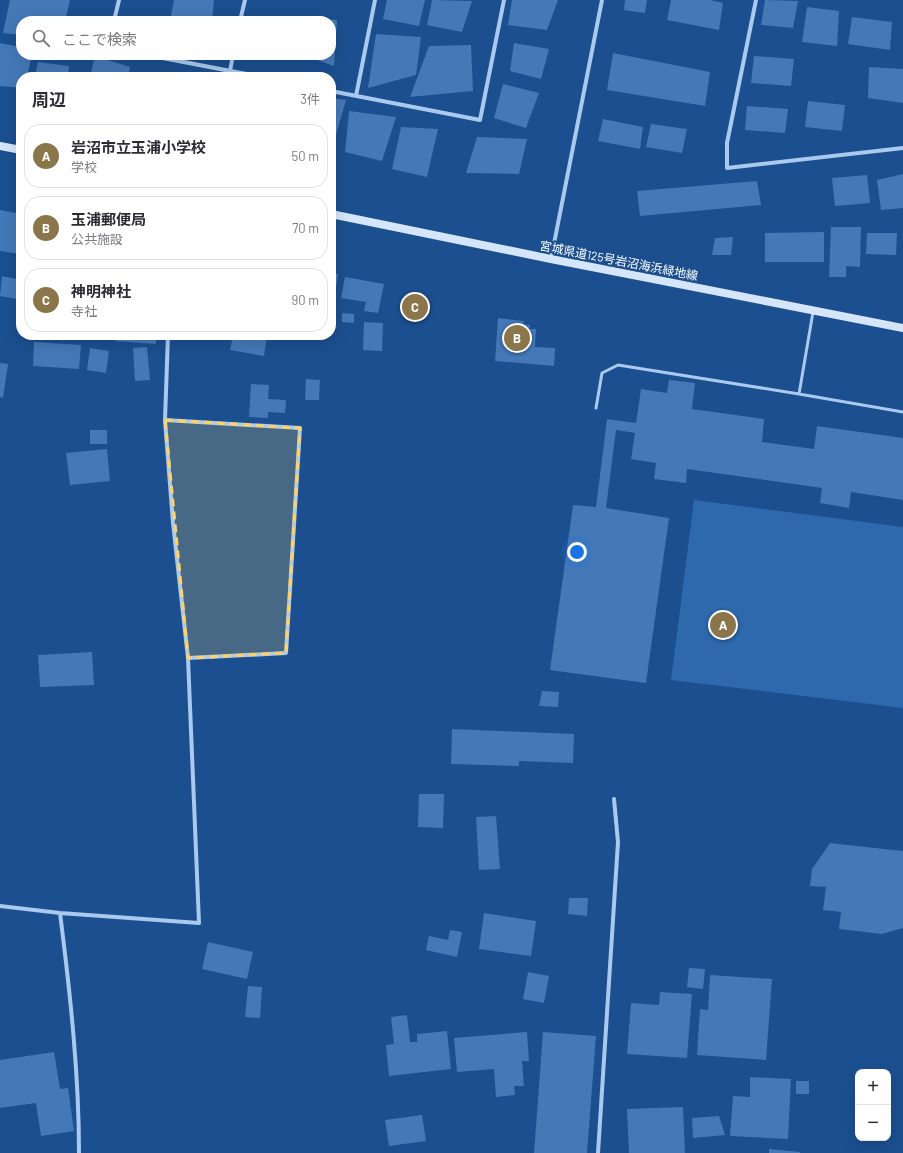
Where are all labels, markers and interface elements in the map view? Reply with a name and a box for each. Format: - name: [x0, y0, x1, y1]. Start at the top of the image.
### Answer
- search box: [16, 16, 336, 60]
- icon: search: [30, 27, 52, 49]
- text: ここで検索: [62, 30, 137, 48]
- text: 周辺: [32, 89, 66, 109]
- text: 3件: [300, 91, 320, 107]
- text: 岩沼市立玉浦小学校: [71, 138, 206, 156]
- text: A: [42, 148, 50, 164]
- text: 50 m: [292, 148, 319, 164]
- text: 学校: [71, 159, 97, 175]
- text: 玉浦郵便局: [71, 210, 146, 228]
- text: B: [42, 220, 50, 236]
- text: 70 m: [292, 220, 319, 236]
- text: 公共施設: [71, 231, 123, 247]
- street label: 宮城県道125号岩沼海浜緑地線: [539, 238, 699, 282]
- text: 神明神社: [71, 282, 131, 300]
- text: C: [42, 292, 50, 308]
- text: 90 m: [292, 292, 319, 308]
- pin: C: [402, 292, 428, 322]
- text: 寺社: [71, 303, 97, 319]
- pin: B: [504, 323, 530, 353]
- your location: [567, 542, 587, 562]
- pin: A: [710, 610, 736, 640]
- map controls: [855, 1069, 891, 1141]
- button: +: [855, 1069, 891, 1105]
- button: −: [855, 1105, 891, 1141]

